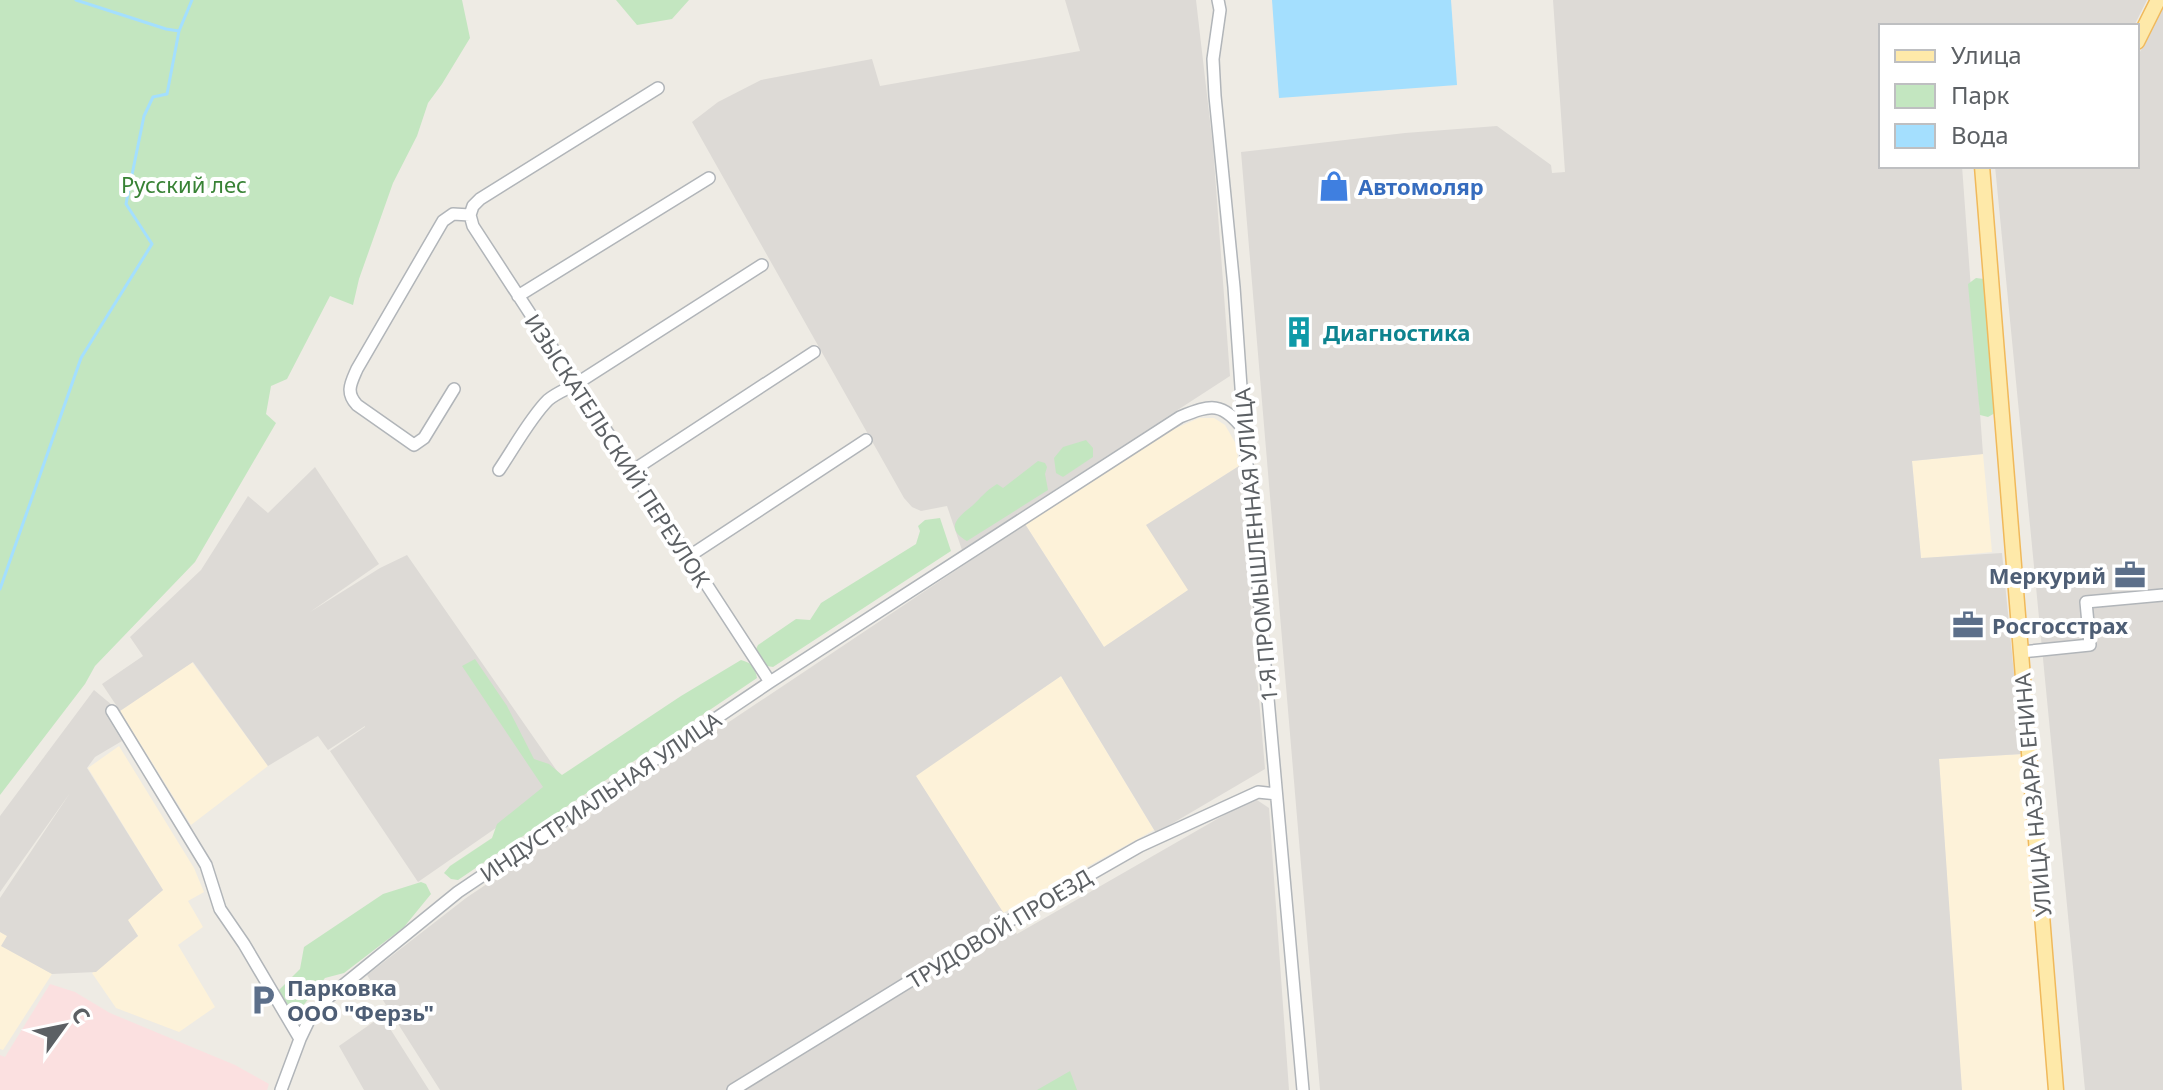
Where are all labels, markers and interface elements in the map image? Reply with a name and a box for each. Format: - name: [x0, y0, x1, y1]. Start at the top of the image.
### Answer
- legend: [1879, 24, 2139, 168]
- text: Улица: [1951, 38, 2022, 71]
- text: Парк: [1951, 78, 2010, 111]
- text: Вода: [1951, 118, 2009, 151]
- park label: Русский лес: [121, 169, 247, 199]
- shop icon: Автомоляр: [1317, 169, 1351, 203]
- place label: Автомоляр: [1358, 171, 1484, 201]
- street label: ИЗЫСКАТЕЛЬСКИЙ ПЕРЕУЛОК: [518, 308, 718, 592]
- building icon: Диагностика: [1282, 315, 1316, 349]
- place label: Диагностика: [1323, 317, 1470, 347]
- street label: 1-Я ПРОМЫШЛЕННАЯ УЛИЦА: [1226, 386, 1284, 703]
- office icon: Меркурий: [2113, 558, 2147, 592]
- place label: Меркурий: [1989, 560, 2106, 590]
- office icon: Росгосстрах: [1951, 608, 1985, 642]
- place label: Росгосстрах: [1992, 610, 2128, 640]
- street label: УЛИЦА НАЗАРА ЕНИНА: [2006, 671, 2058, 918]
- street label: ИНДУСТРИАЛЬНАЯ УЛИЦА: [474, 703, 727, 888]
- street label: ТРУДОВОЙ ПРОЕЗД: [901, 861, 1097, 995]
- place label: Парковка ООО "Ферзь": [287, 972, 434, 1027]
- parking icon: Парковка ООО "Ферзь": [246, 983, 280, 1017]
- north arrow: [24, 986, 104, 1066]
- text: С: [65, 1000, 98, 1029]

